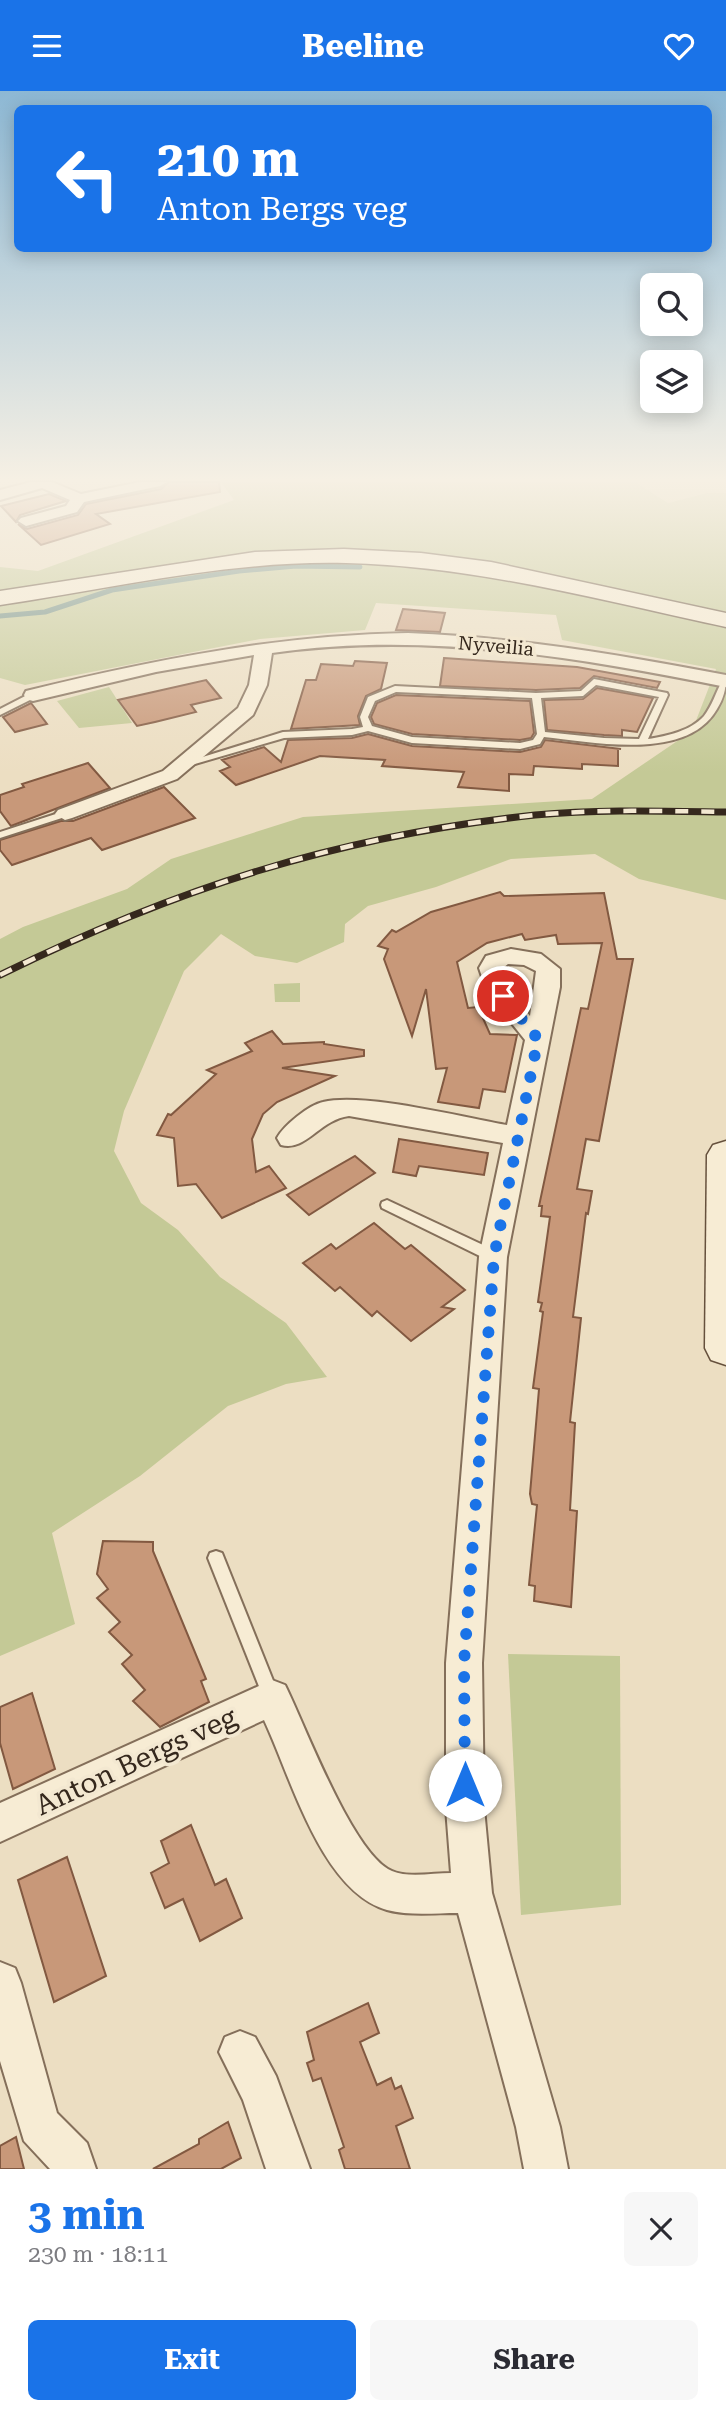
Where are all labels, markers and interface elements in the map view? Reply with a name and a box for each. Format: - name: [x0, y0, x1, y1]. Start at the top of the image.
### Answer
- icon: menu: [28, 27, 66, 65]
- text: Beeline: [302, 27, 424, 65]
- icon: heart: [660, 27, 698, 65]
- text: 210 m: [157, 131, 299, 188]
- icon: left: [42, 133, 133, 224]
- text: Anton Bergs veg: [157, 190, 407, 228]
- map controls: [640, 273, 703, 413]
- button: search: [640, 273, 703, 336]
- button: layers: [640, 350, 703, 413]
- street label: Nyveilia: [457, 631, 536, 661]
- pin: [473, 966, 533, 1026]
- icon: arrive: [484, 977, 522, 1015]
- street label: Anton Bergs veg: [30, 1700, 242, 1822]
- position arrow: [428, 1748, 502, 1822]
- text: 3 min: [28, 2190, 145, 2239]
- button: close: [624, 2192, 698, 2266]
- text: 230 m · 18:11: [28, 2241, 168, 2268]
- button: Exit: [28, 2320, 356, 2400]
- button: Share: [370, 2320, 698, 2400]

